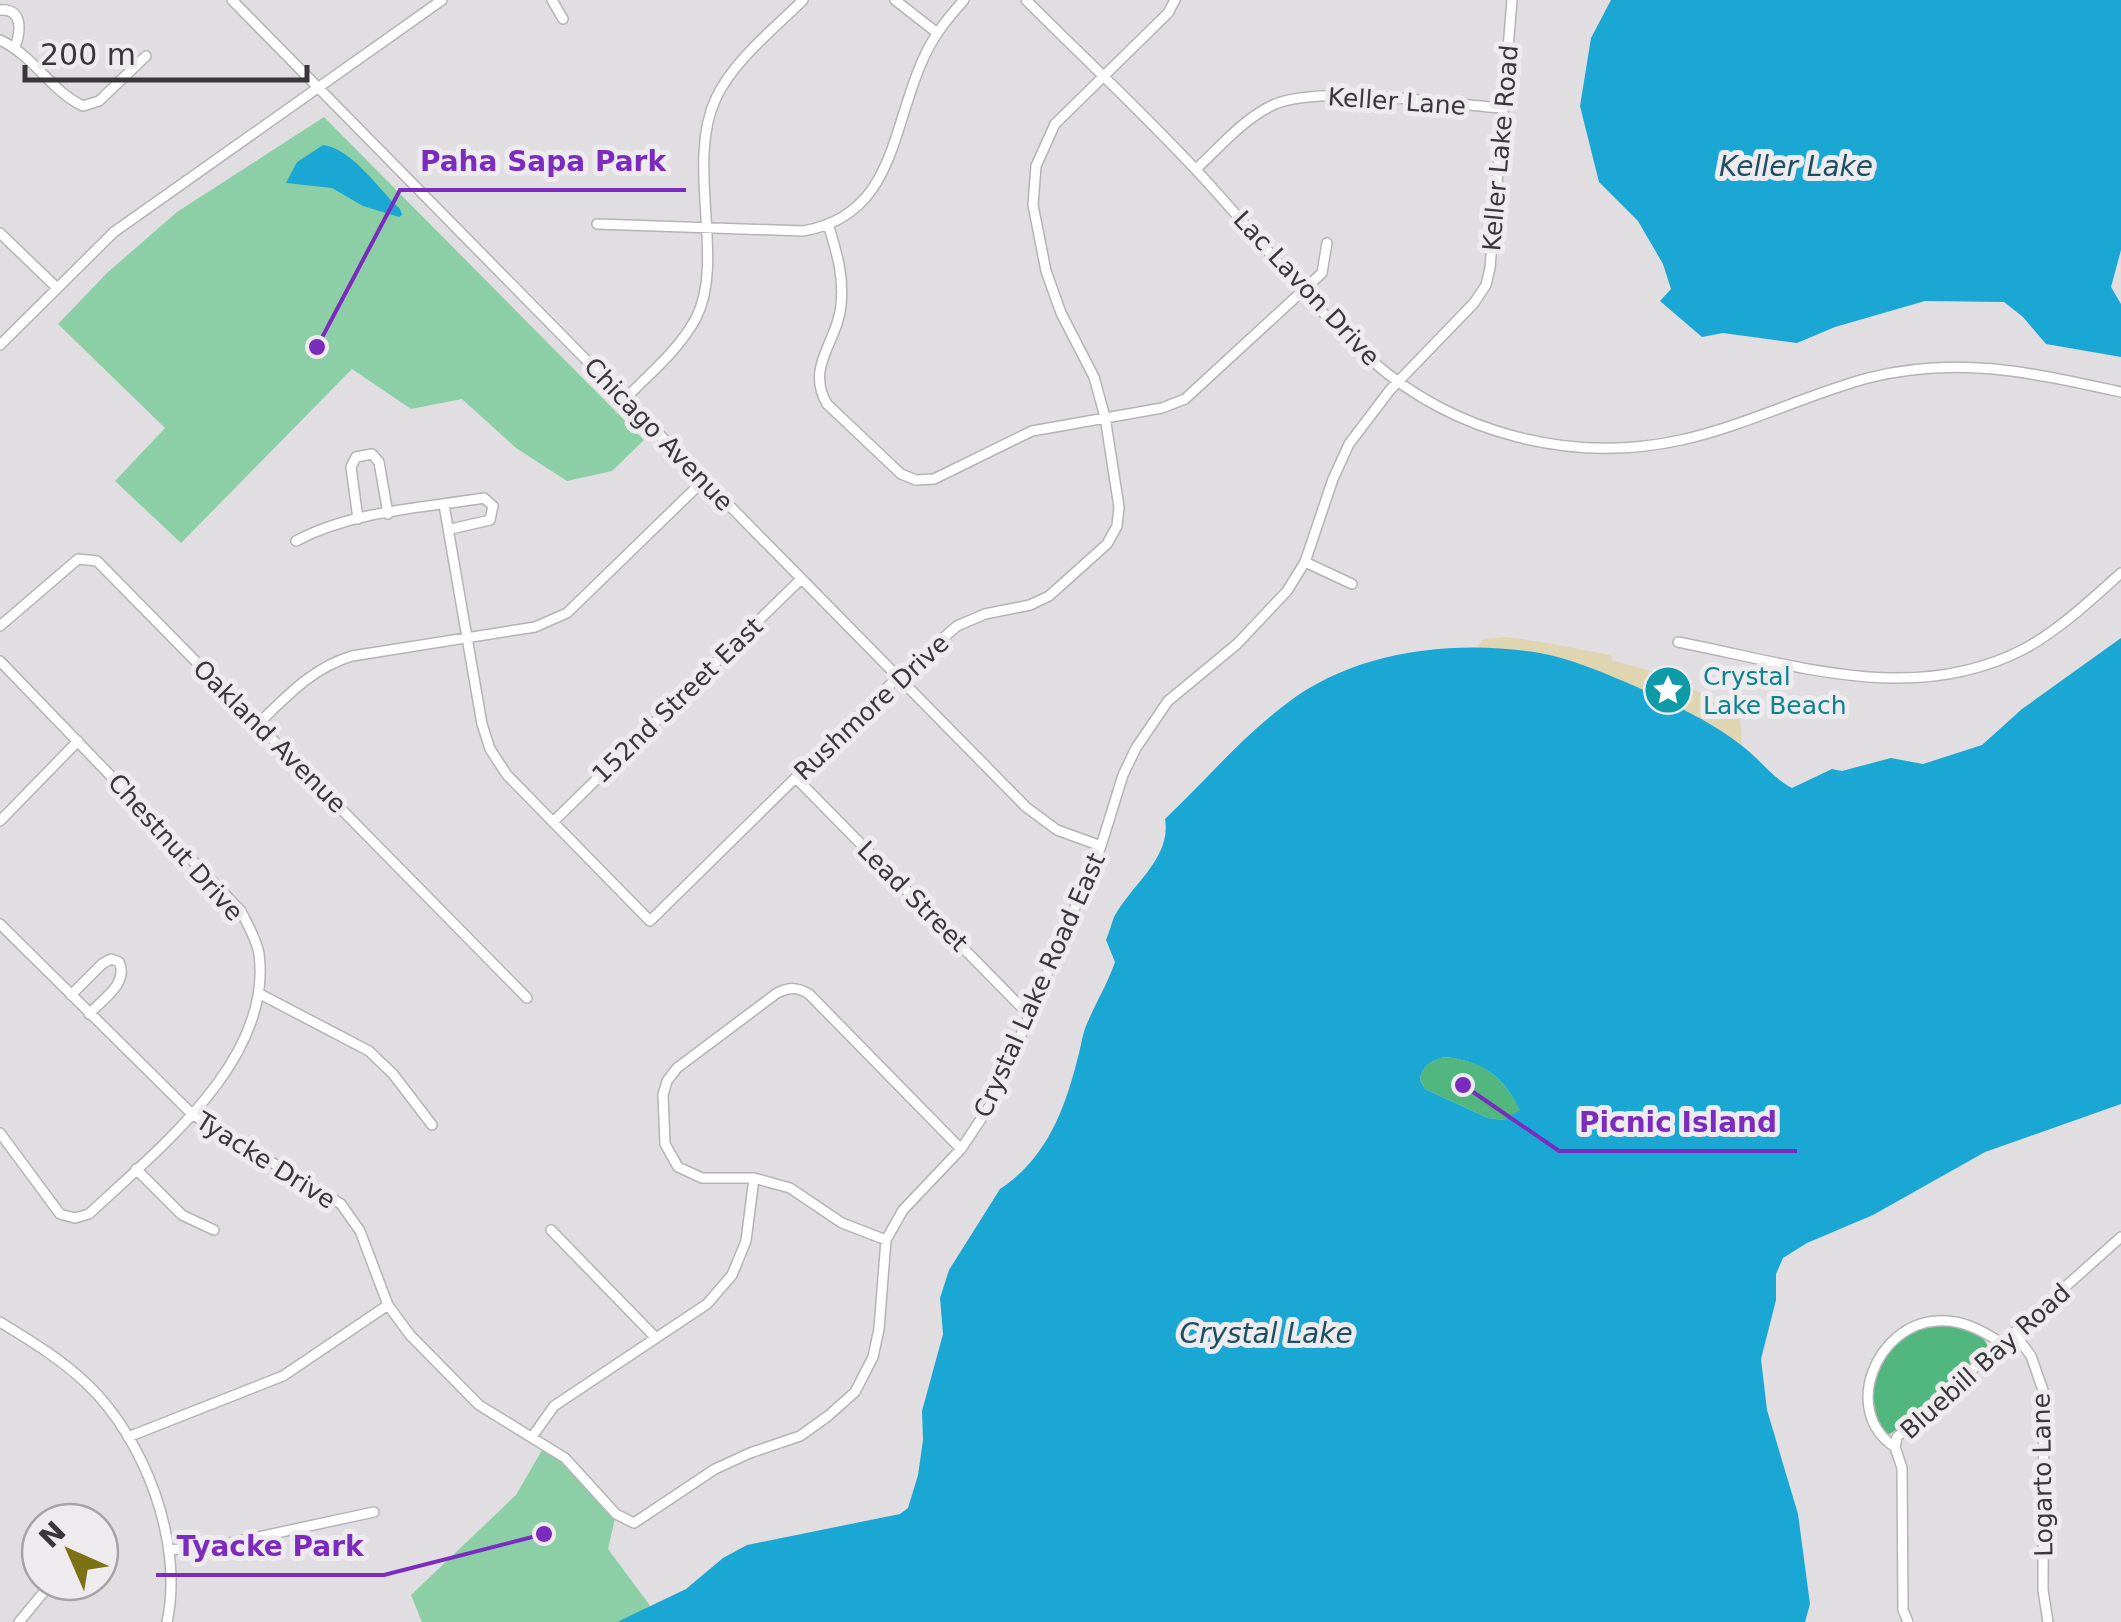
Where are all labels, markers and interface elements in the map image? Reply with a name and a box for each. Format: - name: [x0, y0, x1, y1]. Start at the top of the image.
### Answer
- scale bar: [25, 20, 308, 82]
- text: 200 m: [40, 37, 136, 72]
- street label: Keller Lake Road: [1477, 44, 1524, 252]
- street label: Keller Lane: [1327, 82, 1467, 121]
- callout: Paha Sapa Park: [400, 132, 686, 190]
- text: Paha Sapa Park: [420, 145, 667, 178]
- water label: Keller Lake: [1719, 150, 1873, 183]
- street label: Lac Lavon Drive: [1228, 205, 1386, 372]
- street label: Chicago Avenue: [578, 352, 739, 517]
- street label: 152nd Street East: [586, 612, 769, 789]
- street label: Rushmore Drive: [788, 628, 954, 786]
- street label: Oakland Avenue: [187, 654, 352, 819]
- place label: Crystal Lake Beach: [1703, 662, 1847, 720]
- place icon: Crystal Lake Beach: [1642, 664, 1694, 716]
- street label: Chestnut Drive: [102, 768, 249, 927]
- street label: Lead Street: [851, 835, 974, 958]
- street label: Crystal Lake Road East: [968, 848, 1111, 1122]
- callout: Picnic Island: [1559, 1093, 1797, 1151]
- street label: Tyacke Drive: [190, 1106, 341, 1215]
- text: Picnic Island: [1579, 1106, 1777, 1139]
- street label: Bluebill Bay Road: [1895, 1278, 2076, 1445]
- water label: Crystal Lake: [1179, 1317, 1353, 1350]
- street label: Logarto Lane: [2027, 1393, 2058, 1557]
- north arrow: [20, 1502, 120, 1602]
- text: N: [33, 1515, 73, 1555]
- callout: Tyacke Park: [156, 1517, 384, 1575]
- text: Tyacke Park: [176, 1530, 365, 1563]

